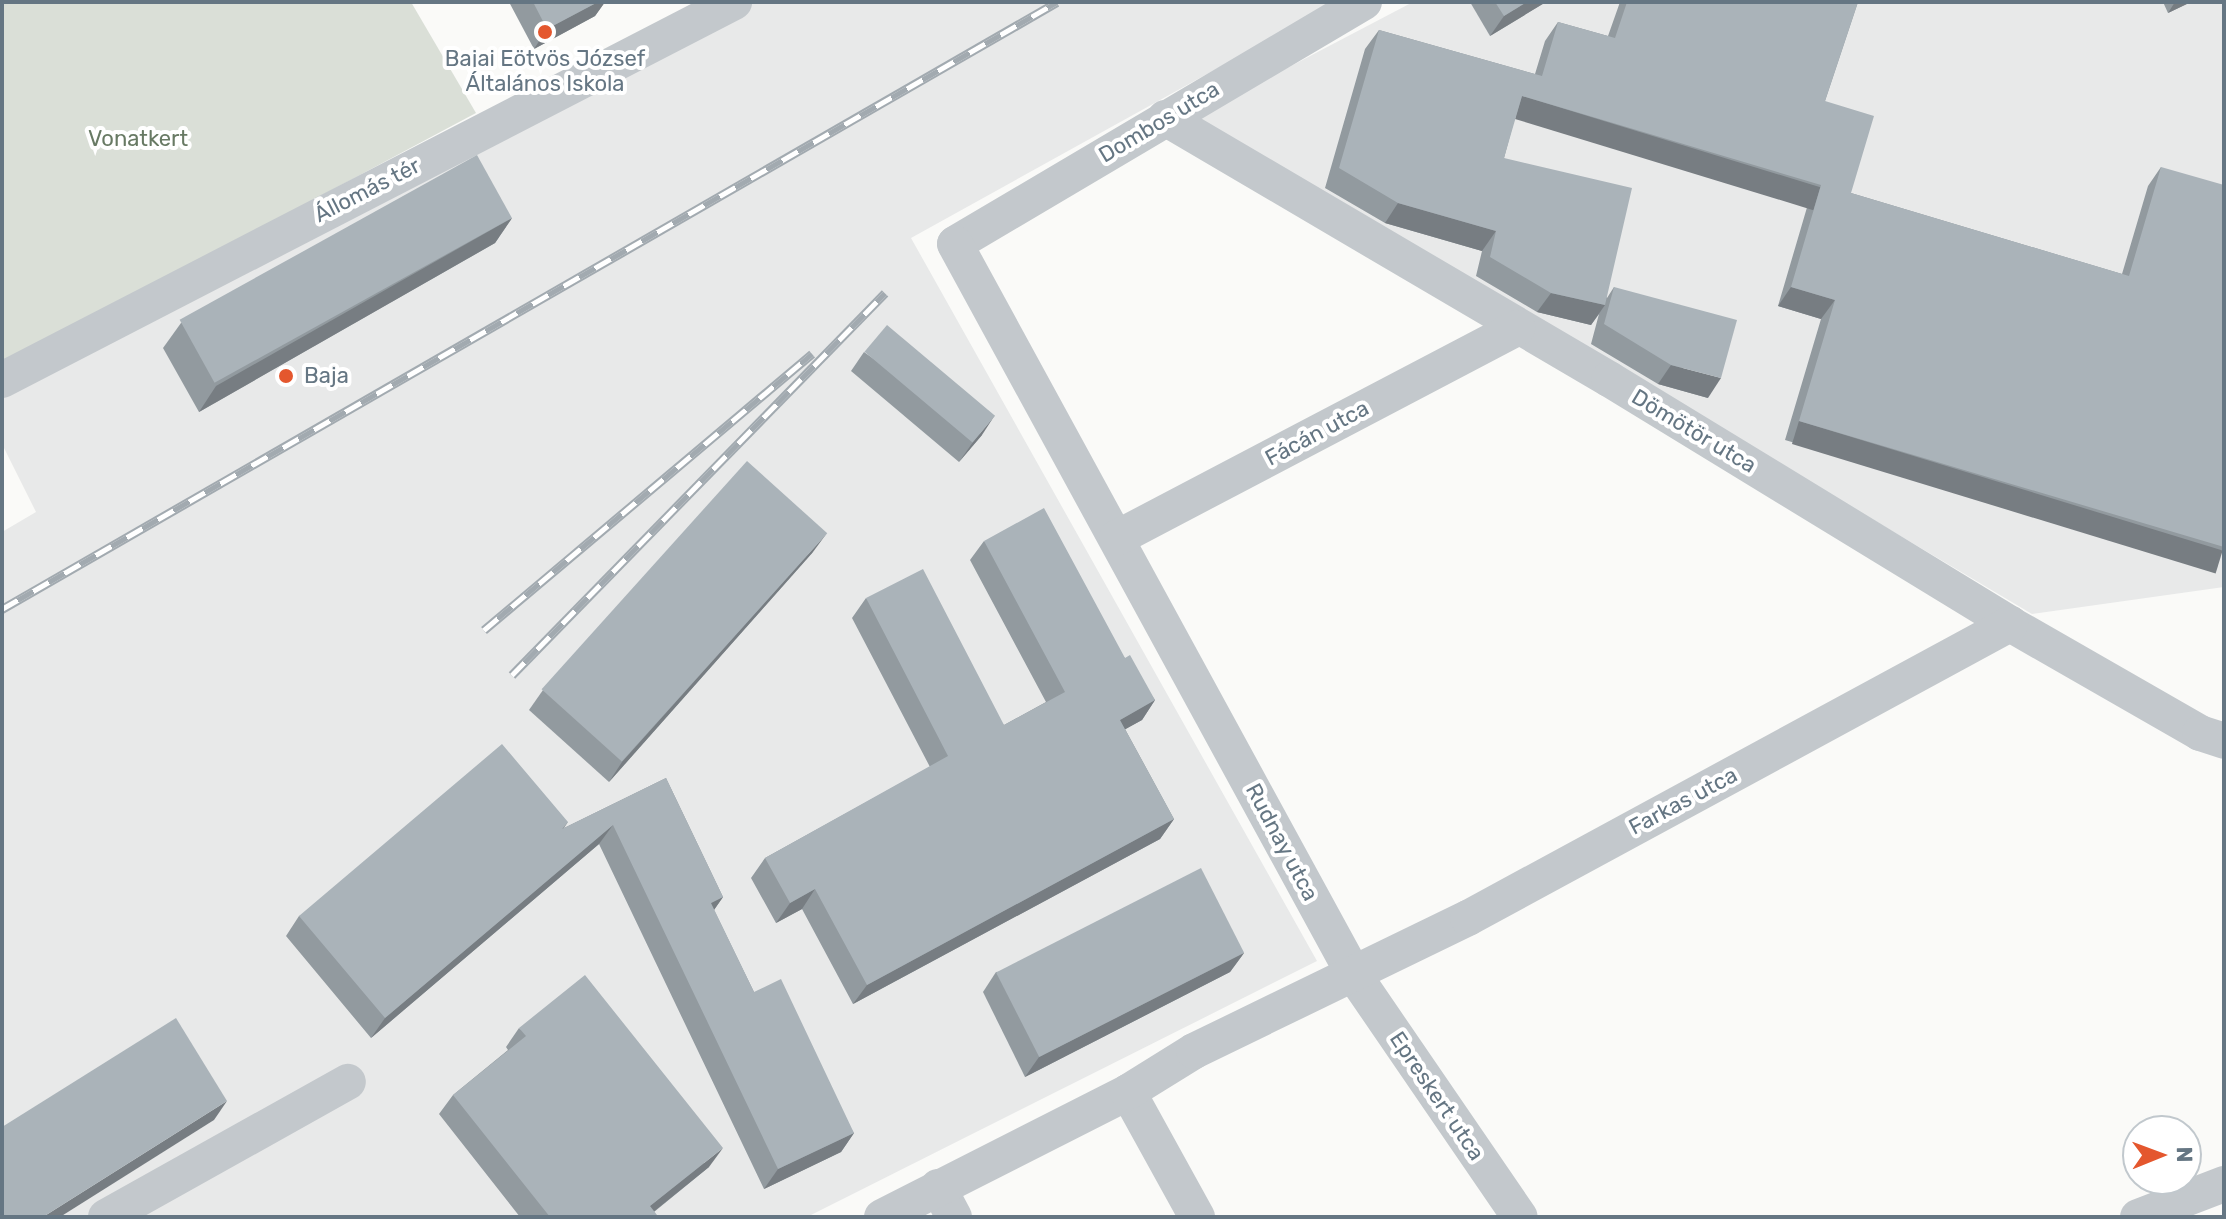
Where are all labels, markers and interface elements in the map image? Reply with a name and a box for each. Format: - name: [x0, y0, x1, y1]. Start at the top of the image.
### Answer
- marker: Bajai Eötvös József Általános Iskola: [536, 23, 554, 41]
- place label: Bajai Eötvös József Általános Iskola: [445, 45, 645, 96]
- street label: Dombos utca: [1094, 76, 1224, 168]
- park label: Vonatkert: [88, 126, 188, 152]
- street label: Állomás tér: [309, 152, 425, 228]
- place label: Baja: [304, 363, 349, 389]
- marker: Baja: [275, 365, 297, 387]
- street label: Dömötör utca: [1627, 383, 1761, 479]
- street label: Fácán utca: [1261, 395, 1373, 471]
- street label: Farkas utca: [1624, 761, 1742, 841]
- street label: Rudnay utca: [1240, 779, 1324, 905]
- street label: Epreskert utca: [1384, 1027, 1490, 1165]
- north arrow: [2122, 1115, 2202, 1195]
- text: N: [2171, 1146, 2198, 1163]

